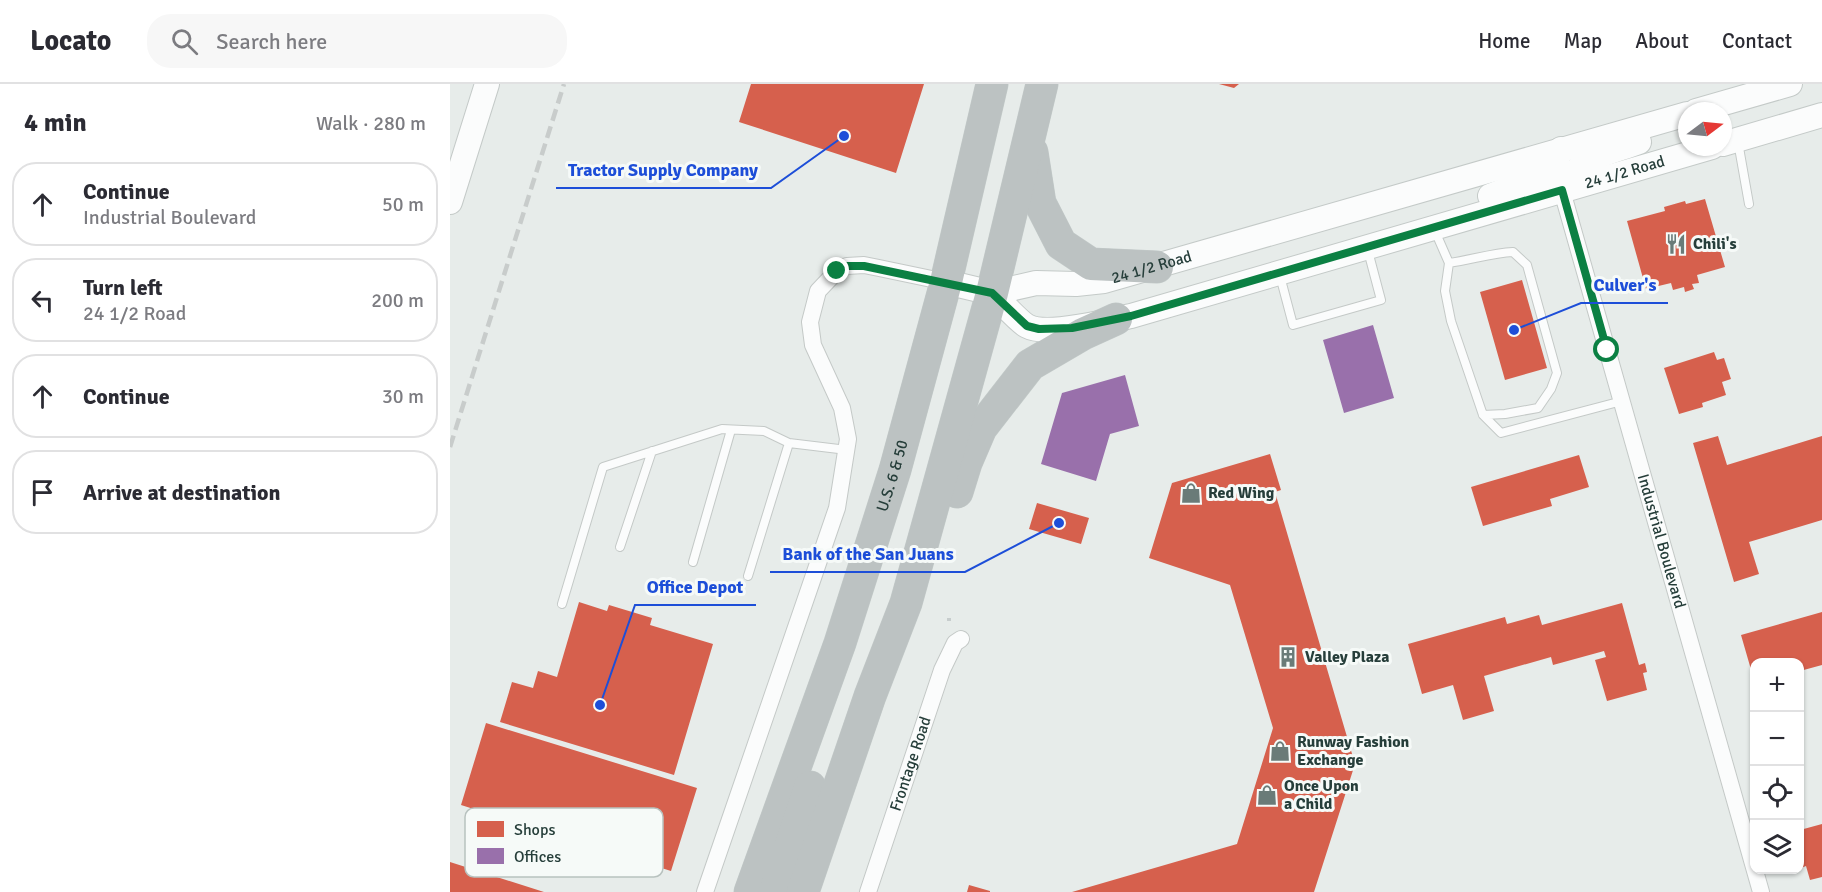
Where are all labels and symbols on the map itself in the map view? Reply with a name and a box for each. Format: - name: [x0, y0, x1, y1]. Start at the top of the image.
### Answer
- north arrow: [1678, 102, 1732, 156]
- street label: 24 1/2 Road: [1582, 151, 1667, 194]
- callout: Tractor Supply Company: [556, 152, 771, 188]
- text: Tractor Supply Company: [568, 159, 758, 181]
- restaurant icon: Chili's: [1664, 232, 1688, 256]
- place label: Chili's: [1693, 234, 1737, 254]
- street label: 24 1/2 Road: [1109, 246, 1194, 288]
- route end: [823, 257, 849, 283]
- callout: Culver's: [1581, 267, 1668, 303]
- text: Culver's: [1594, 274, 1656, 296]
- route start: [1593, 336, 1619, 362]
- street label: U.S. 6 & 50: [872, 438, 913, 514]
- street label: Industrial Boulevard: [1633, 472, 1690, 611]
- shop icon: Red Wing: [1179, 481, 1203, 505]
- place label: Red Wing: [1208, 483, 1275, 503]
- callout: Bank of the San Juans: [770, 536, 965, 572]
- text: Bank of the San Juans: [782, 543, 954, 565]
- callout: Office Depot: [635, 569, 756, 605]
- text: Office Depot: [647, 576, 744, 598]
- building icon: Valley Plaza: [1276, 645, 1300, 669]
- place label: Valley Plaza: [1305, 647, 1389, 667]
- street label: Frontage Road: [886, 714, 936, 814]
- place label: Runway Fashion Exchange: [1297, 732, 1410, 770]
- shop icon: Runway Fashion Exchange: [1268, 739, 1292, 763]
- place label: Once Upon a Child: [1284, 776, 1359, 814]
- shop icon: Once Upon a Child: [1255, 783, 1279, 807]
- legend: [465, 808, 663, 877]
- text: Shops: [514, 820, 555, 840]
- text: Offices: [514, 847, 561, 867]

